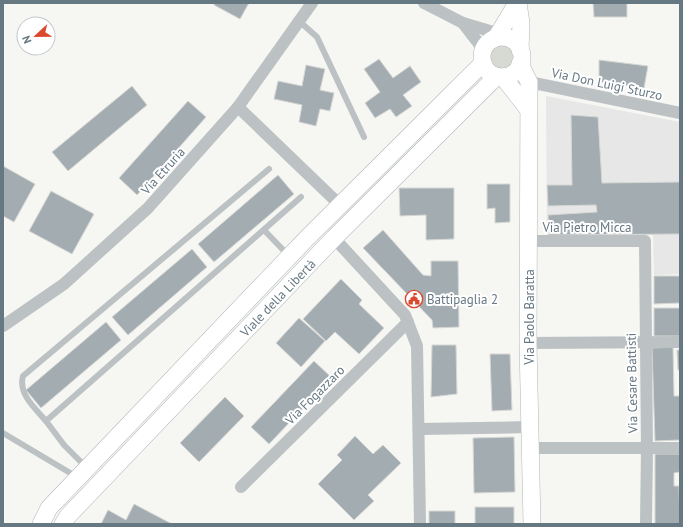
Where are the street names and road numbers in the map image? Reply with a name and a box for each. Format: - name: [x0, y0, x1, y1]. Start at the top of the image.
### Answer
- street label: Via Don Luigi Sturzo: [549, 64, 664, 104]
- street label: Via Etruria: [137, 144, 189, 199]
- street label: Via Pietro Micca: [541, 219, 632, 236]
- street label: Viale della Libertà: [236, 255, 319, 341]
- street label: Via Paolo Baratta: [521, 269, 538, 366]
- street label: Via Cesare Battisti: [623, 333, 641, 434]
- street label: Via Fogazzaro: [281, 362, 348, 429]

